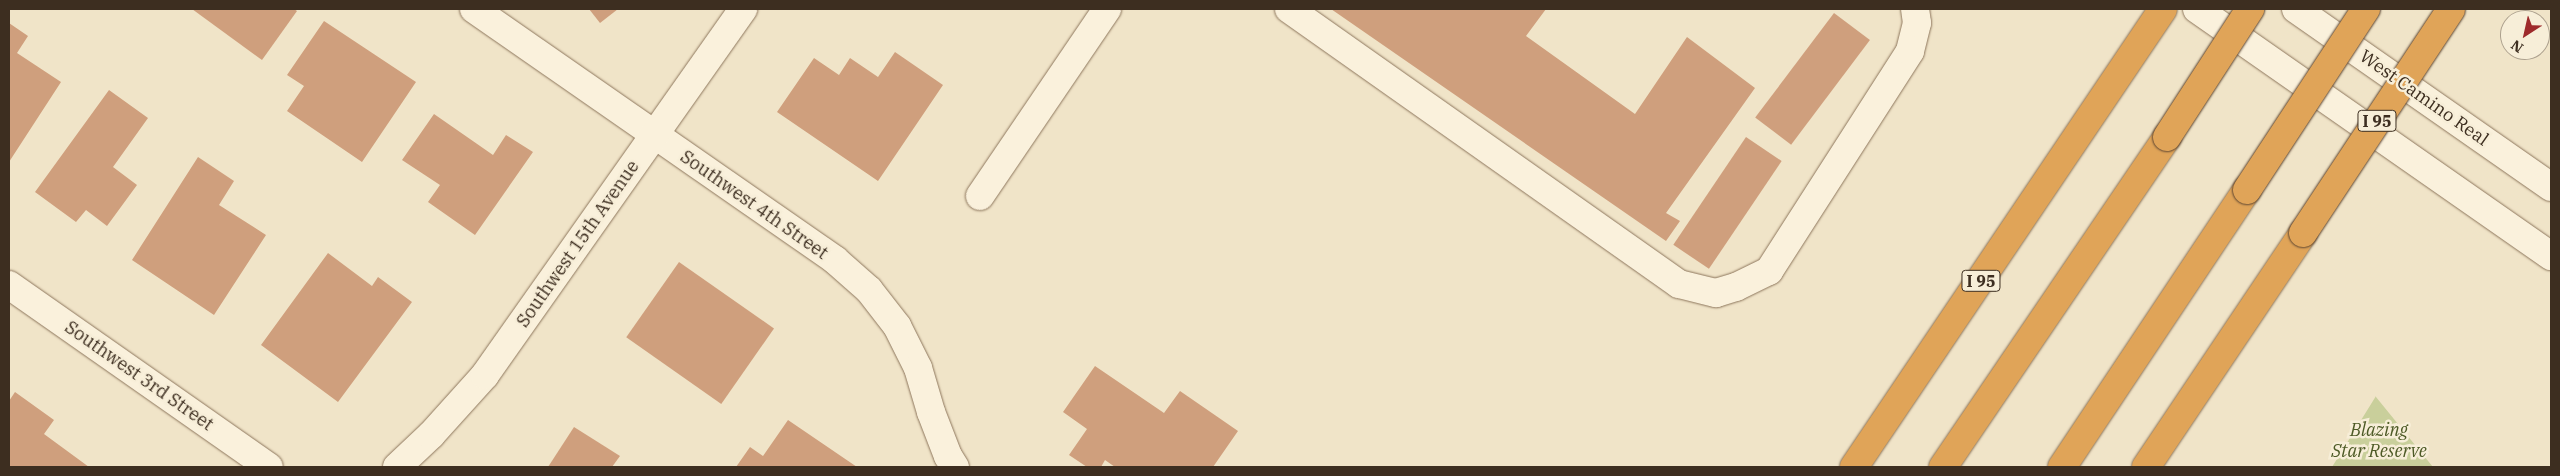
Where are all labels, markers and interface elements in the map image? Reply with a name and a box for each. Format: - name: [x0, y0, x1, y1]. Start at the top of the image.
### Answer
- north arrow: [2500, 10, 2550, 60]
- text: N: [2507, 36, 2527, 57]
- street label: West Camino Real: [2355, 45, 2493, 151]
- road number: I 95: [2357, 108, 2397, 134]
- street label: Southwest 4th Street: [676, 146, 832, 264]
- street label: Southwest 15th Avenue: [512, 156, 644, 332]
- road number: I 95: [1961, 268, 2001, 294]
- street label: Southwest 3rd Street: [61, 317, 217, 435]
- park label: Blazing Star Reserve: [2331, 420, 2427, 462]

